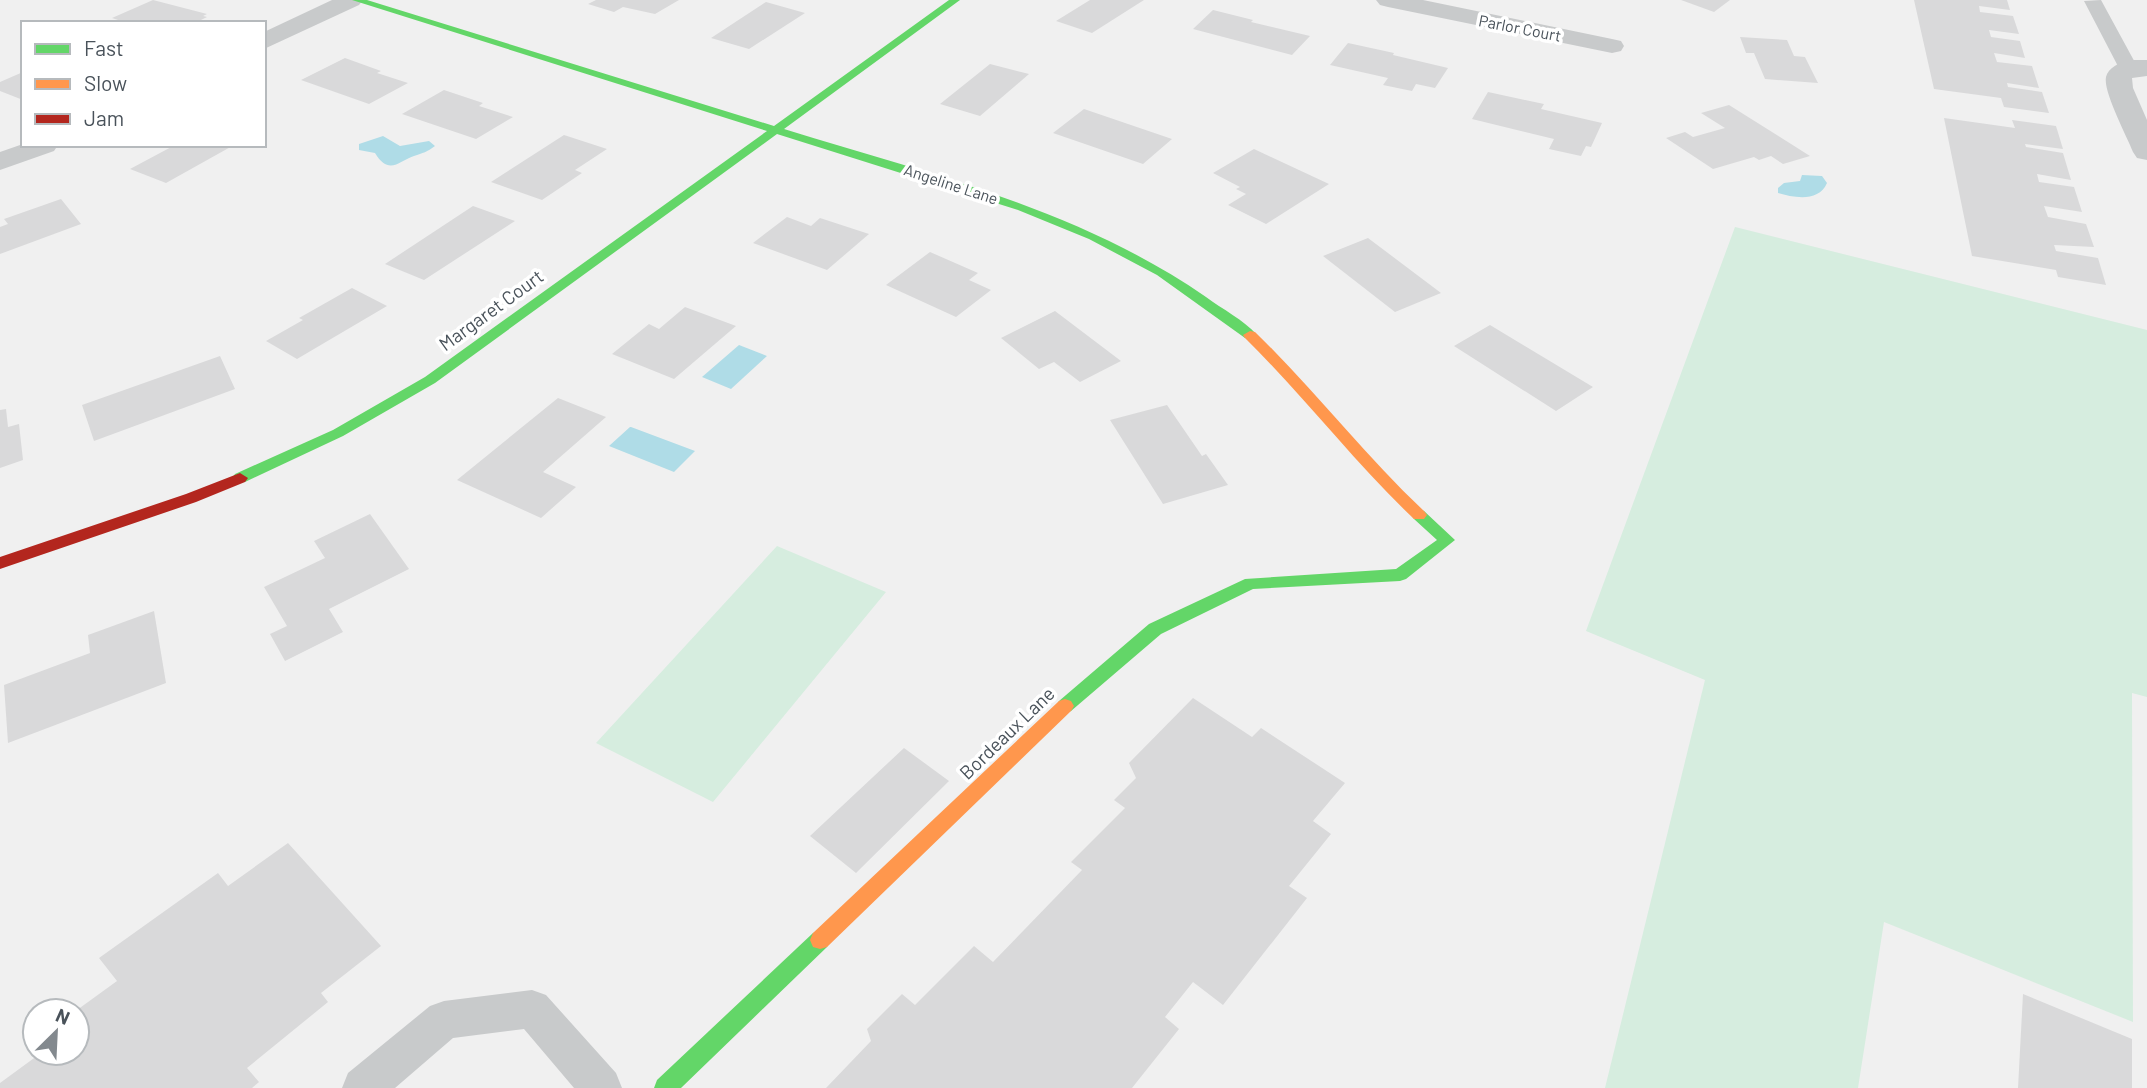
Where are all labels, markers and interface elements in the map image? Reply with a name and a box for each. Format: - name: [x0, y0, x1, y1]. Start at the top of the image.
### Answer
- street label: Parlor Court: [1477, 10, 1563, 45]
- legend: [21, 21, 266, 147]
- text: Fast: [84, 35, 124, 60]
- text: Slow: [84, 70, 127, 95]
- text: Jam: [84, 105, 124, 130]
- street label: Angeline Lane: [902, 159, 1001, 208]
- street label: Margaret Court: [434, 264, 547, 355]
- street label: Bordeaux Lane: [954, 682, 1059, 784]
- north arrow: [21, 997, 91, 1067]
- text: N: [53, 1003, 74, 1029]

